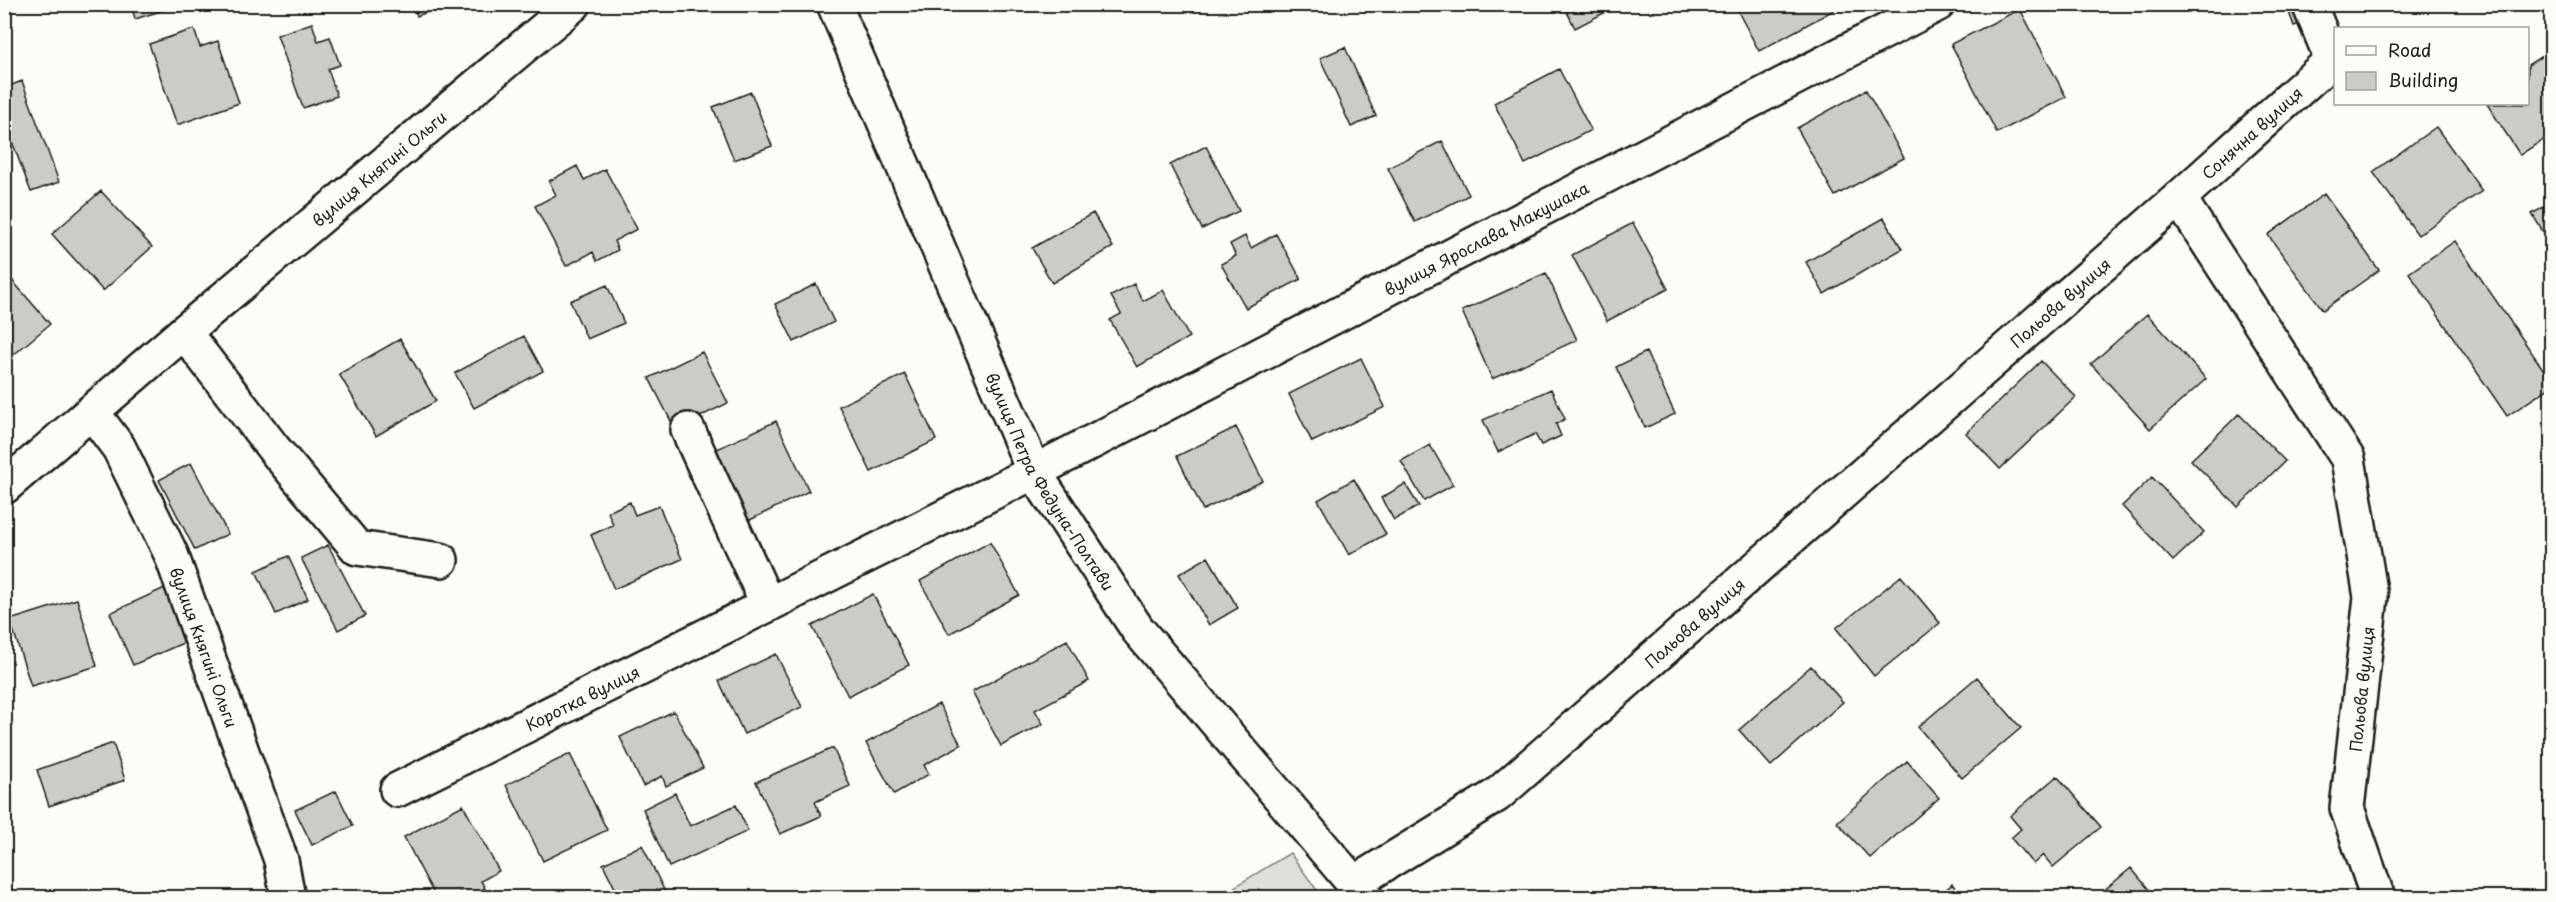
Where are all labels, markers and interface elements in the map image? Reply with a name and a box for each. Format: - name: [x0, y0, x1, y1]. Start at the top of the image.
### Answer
- legend: [2334, 27, 2529, 105]
- text: Road: [2388, 36, 2432, 63]
- text: Building: [2388, 66, 2458, 93]
- street label: Сонячна вулиця: [2196, 81, 2307, 185]
- street label: вулиця Княгині Ольги: [306, 105, 451, 232]
- street label: вулиця Ярослава Макушака: [1379, 175, 1593, 301]
- street label: Польова вулиця: [2005, 252, 2115, 353]
- street label: вулиця Петра Федуна-Полтави: [981, 368, 1121, 595]
- street label: вулиця Княгині Ольги: [165, 563, 244, 731]
- street label: Польова вулиця: [1639, 572, 1750, 673]
- street label: Польова вулиця: [2342, 625, 2380, 753]
- street label: Коротка вулиця: [521, 659, 644, 736]

